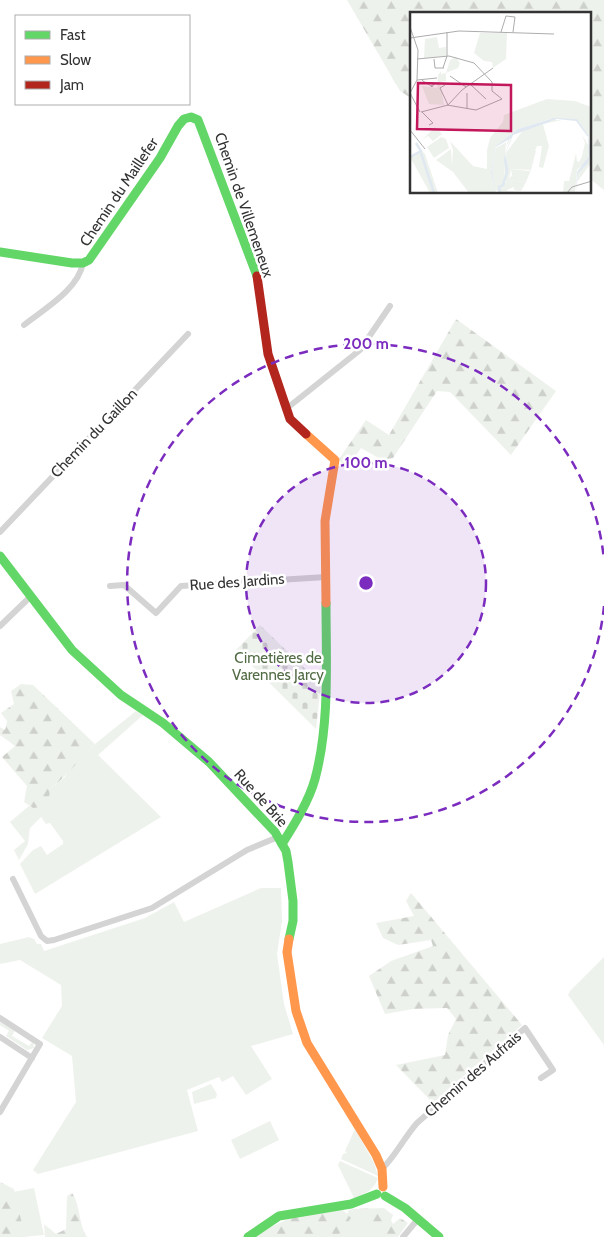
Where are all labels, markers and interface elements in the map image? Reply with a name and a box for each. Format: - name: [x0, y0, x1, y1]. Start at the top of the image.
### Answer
- inset map: [410, 12, 592, 194]
- legend: [15, 15, 190, 105]
- text: Fast: [60, 26, 85, 44]
- text: Slow: [60, 51, 91, 69]
- text: Jam: [59, 76, 84, 94]
- street label: Chemin de Villemeneux: [211, 130, 277, 280]
- street label: Chemin du Maillefer: [76, 134, 162, 250]
- text: 200 m: [343, 335, 389, 353]
- street label: Chemin du Gaillon: [47, 385, 141, 481]
- text: 100 m: [344, 454, 388, 472]
- street label: Rue des Jardins: [189, 570, 285, 594]
- centre of rings: [357, 574, 375, 592]
- park label: Cimetières de Varennes Jarcy: [232, 649, 324, 684]
- street label: Rue de Brie: [230, 765, 292, 831]
- street label: Chemin des Aufrais: [421, 1027, 525, 1121]

